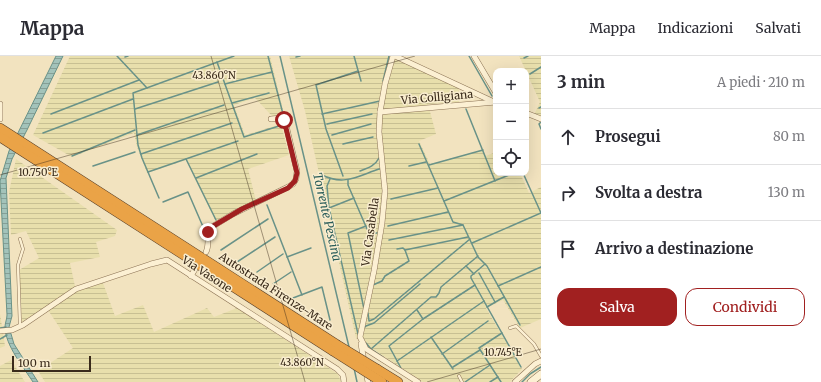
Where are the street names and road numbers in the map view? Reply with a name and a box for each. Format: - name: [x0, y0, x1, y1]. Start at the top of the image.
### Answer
- street label: Via Colligiana: [399, 87, 474, 107]
- street label: Via Casabella: [358, 197, 382, 268]
- street label: Autostrada Firenze-Mare: [216, 249, 336, 333]
- street label: Via Vasone: [179, 252, 235, 295]

